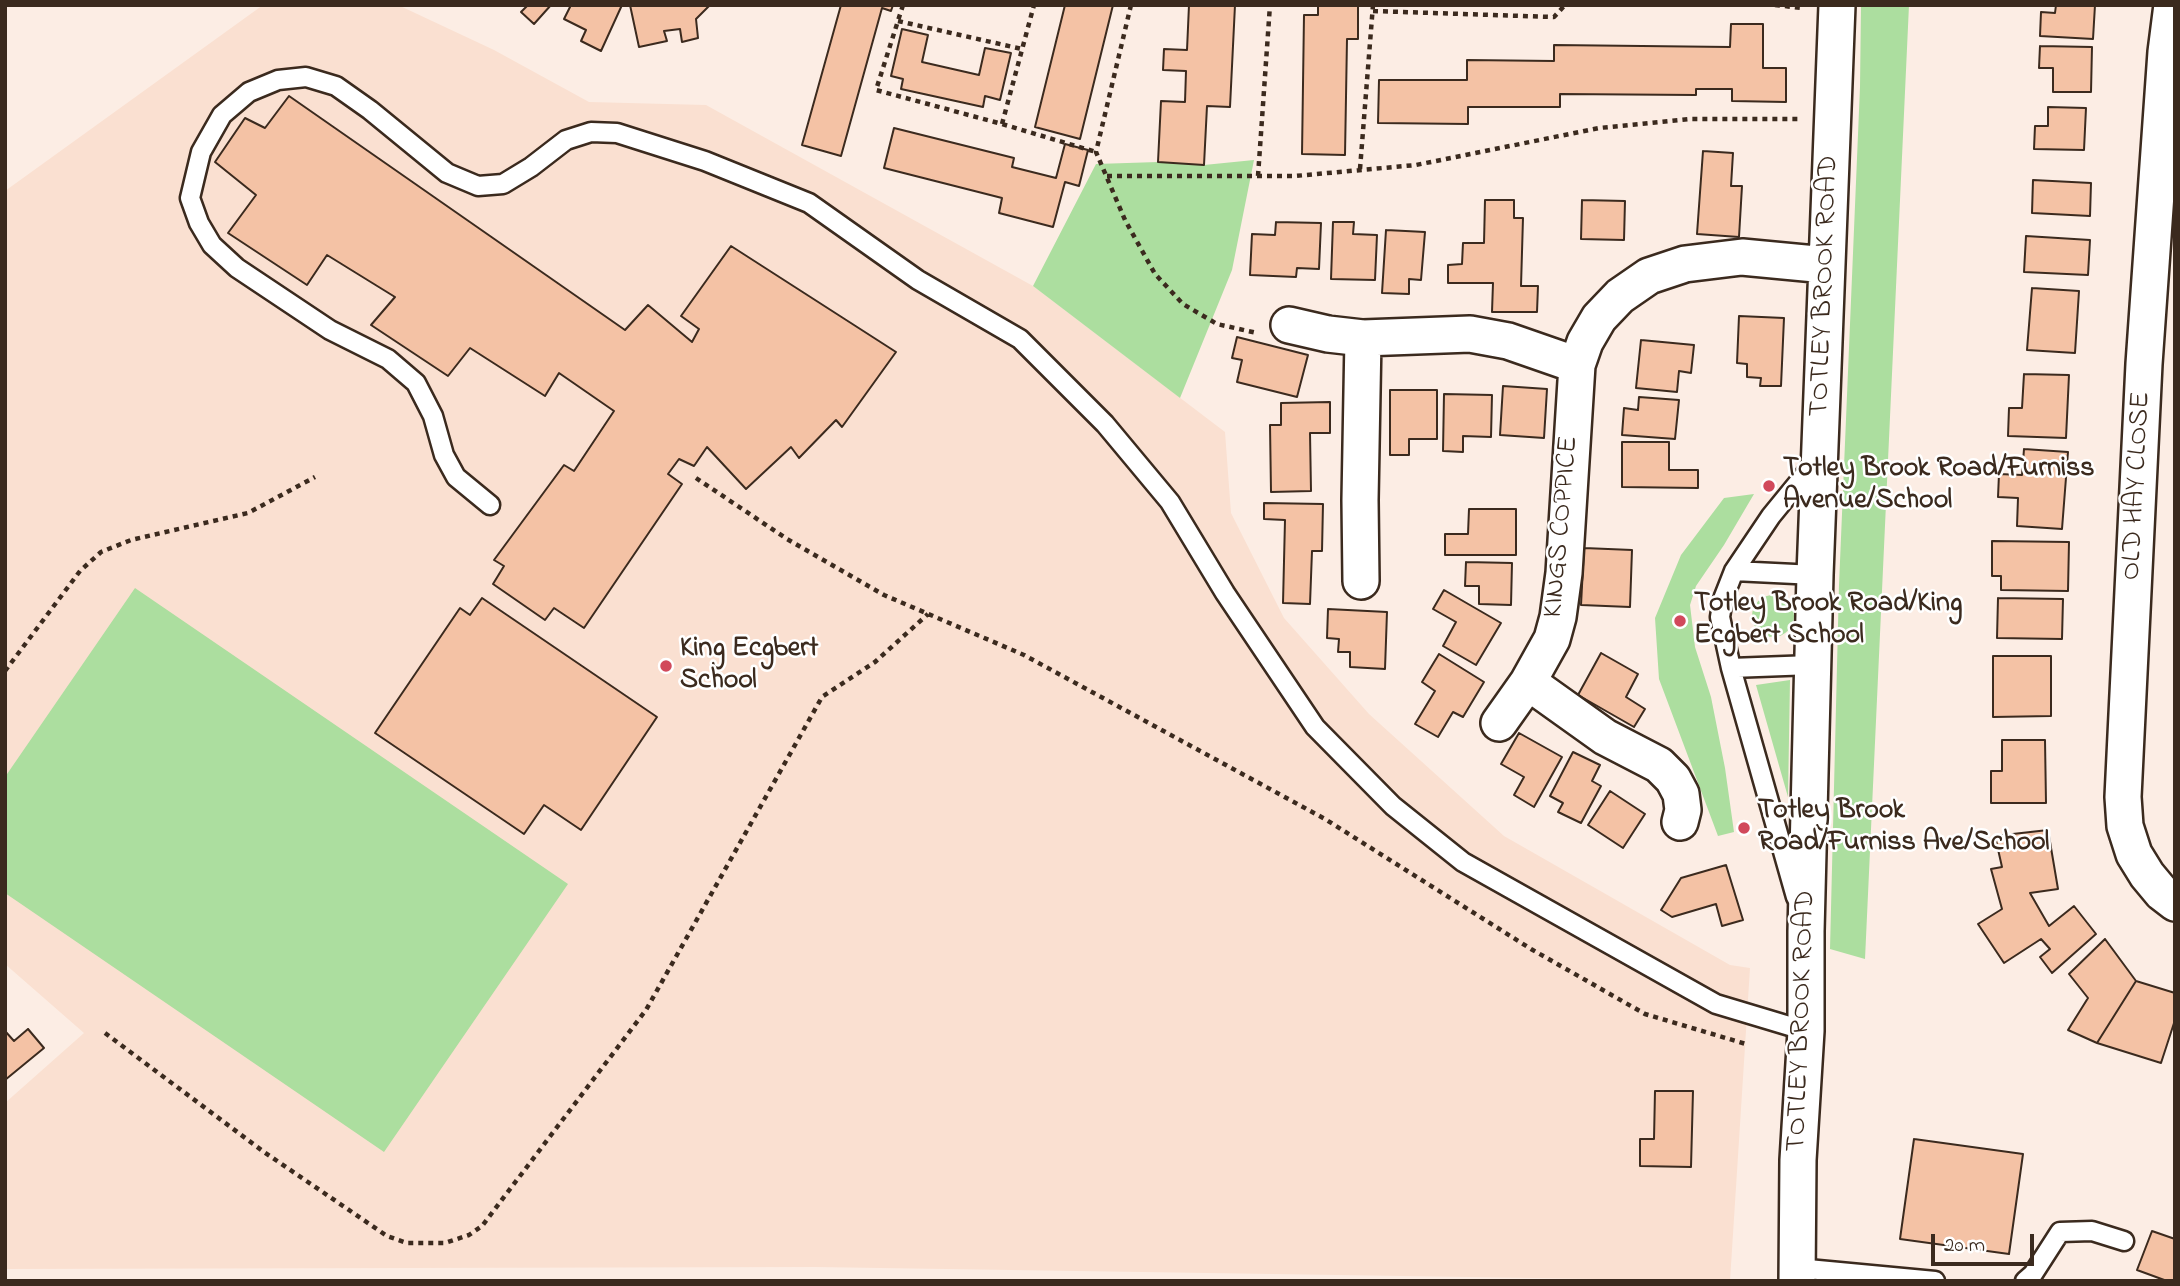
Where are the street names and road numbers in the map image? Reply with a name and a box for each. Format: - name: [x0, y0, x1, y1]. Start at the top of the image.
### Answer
- street label: TOTLEY BROOK ROAD: [1805, 155, 1847, 417]
- street label: OLD HAY CLOSE: [2116, 391, 2160, 581]
- street label: KINGS COPPICE: [1538, 435, 1588, 619]
- street label: TOTLEY BROOK ROAD: [1782, 890, 1824, 1152]

